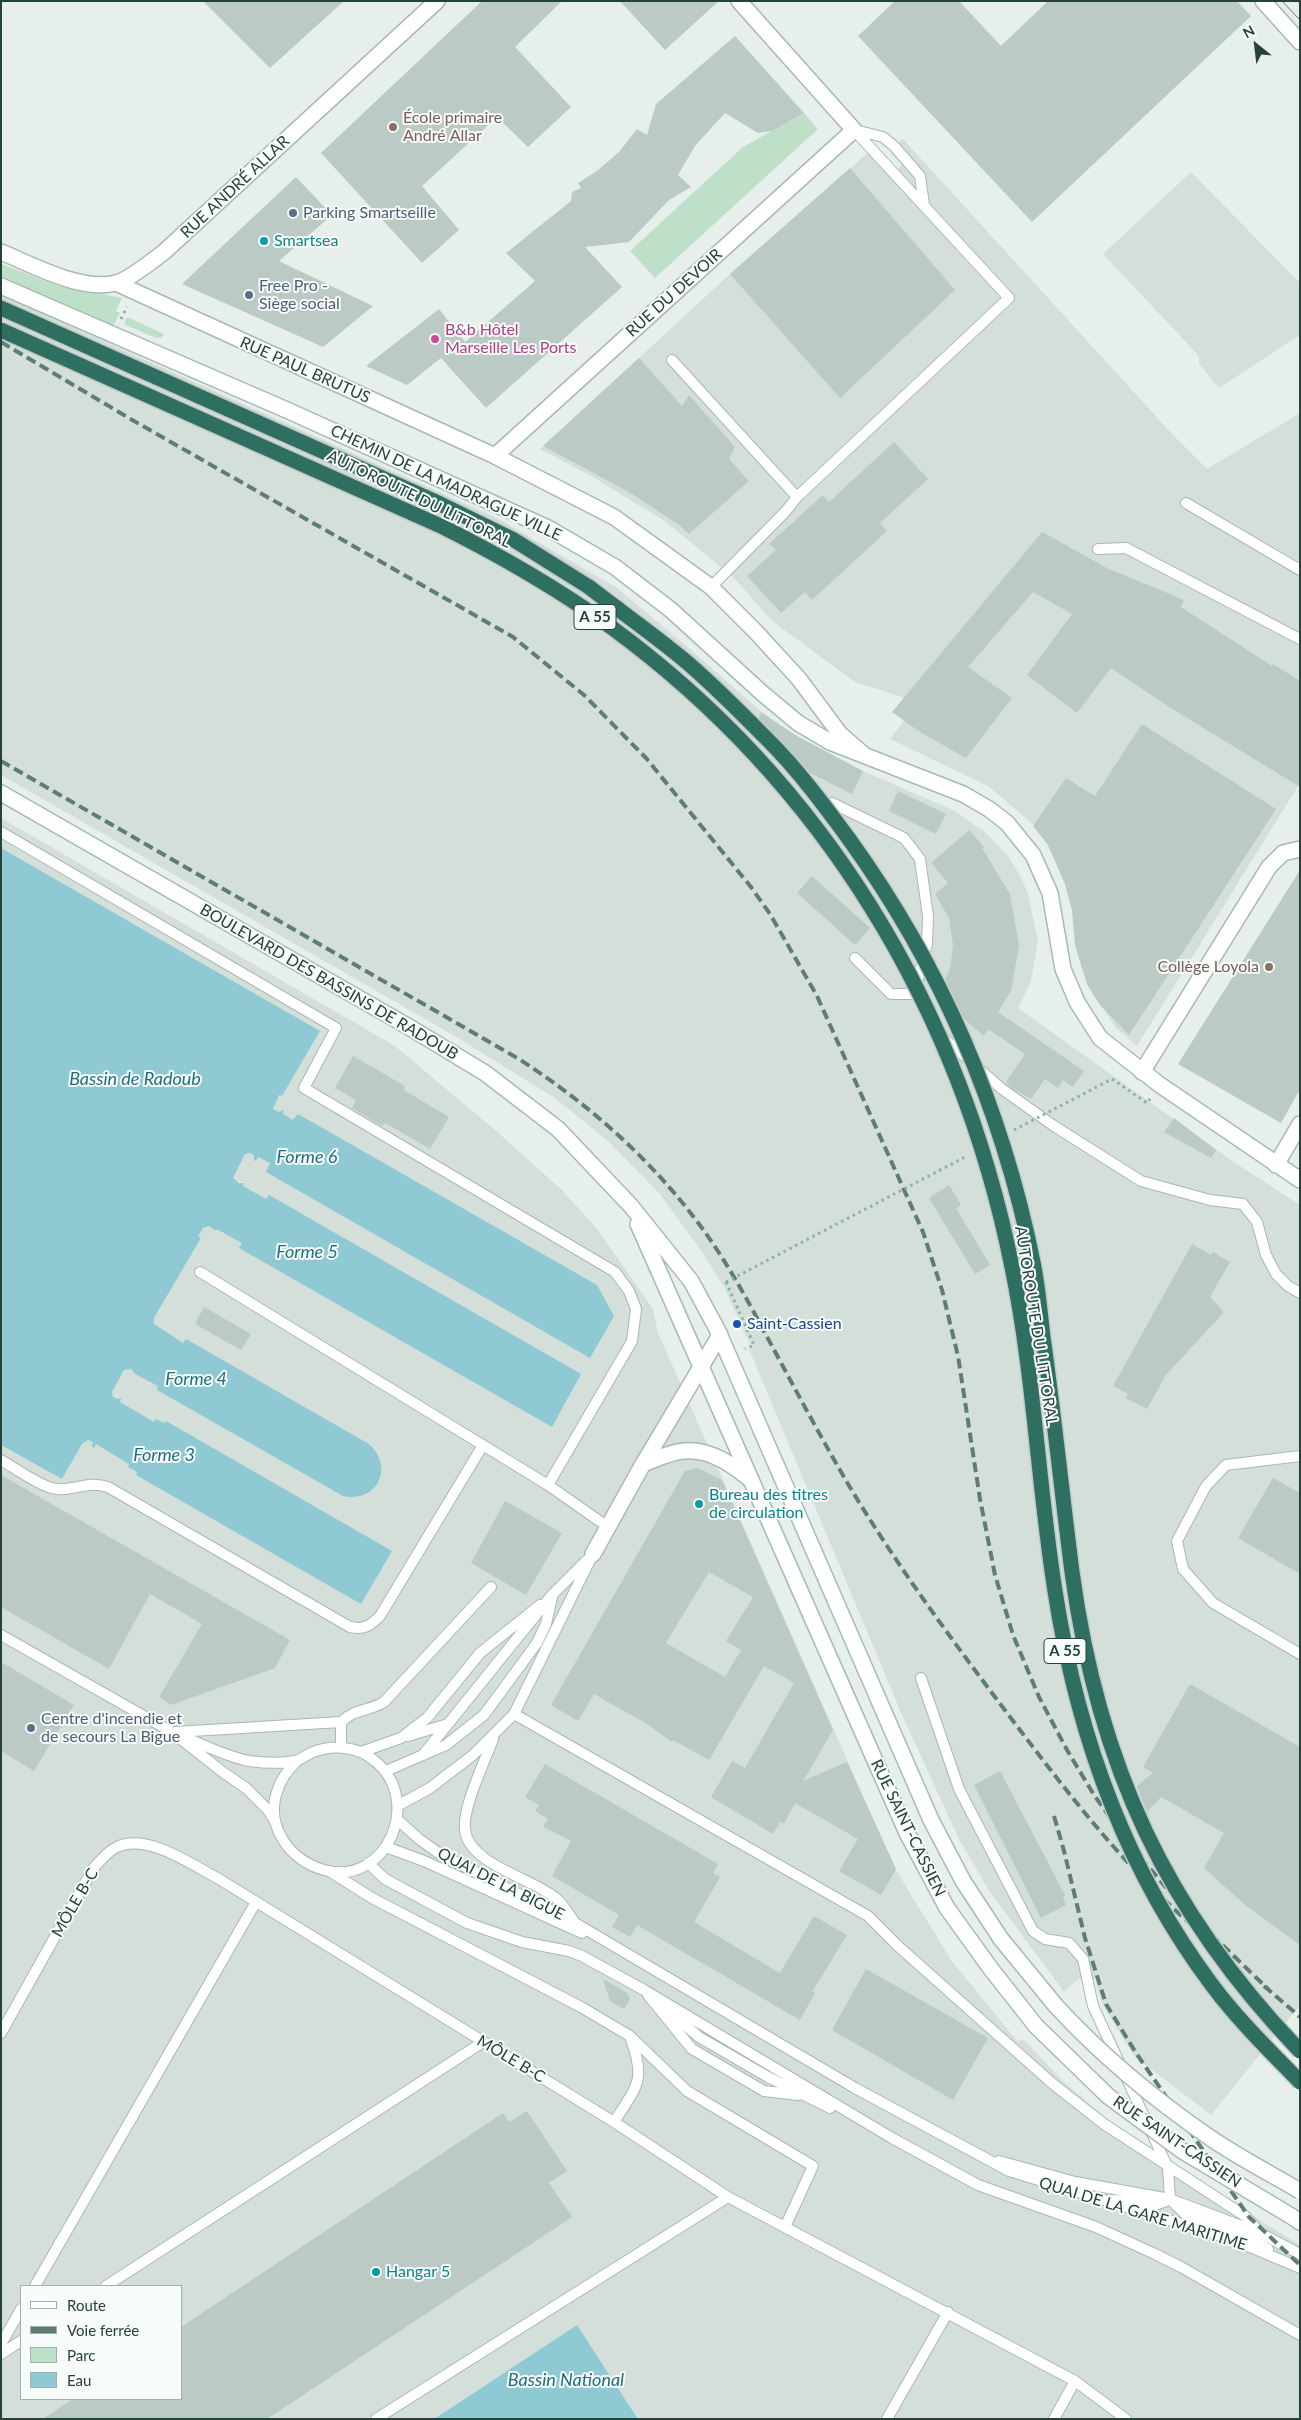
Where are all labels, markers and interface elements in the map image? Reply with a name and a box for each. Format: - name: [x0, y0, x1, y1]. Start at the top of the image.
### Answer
- north arrow: [1231, 20, 1281, 70]
- text: N: [1240, 21, 1257, 41]
- place label: École primaire André Allar: [403, 108, 502, 146]
- marker: École primaire André Allar: [387, 121, 399, 133]
- street label: RUE ANDRÉ ALLAR: [177, 132, 293, 242]
- place label: Parking Smartseille: [303, 203, 436, 223]
- marker: Parking Smartseille: [287, 207, 299, 219]
- place label: Smartsea: [274, 231, 339, 251]
- marker: Smartsea: [258, 235, 270, 247]
- street label: RUE DU DEVOIR: [622, 245, 726, 341]
- place label: Free Pro - Siège social: [259, 276, 340, 314]
- marker: Free Pro - Siège social: [243, 289, 255, 301]
- place label: B&b Hôtel Marseille Les Ports: [445, 320, 577, 358]
- street label: RUE PAUL BRUTUS: [237, 333, 373, 407]
- marker: B&b Hôtel Marseille Les Ports: [429, 333, 441, 345]
- street label: CHEMIN DE LA MADRAGUE VILLE: [327, 421, 565, 545]
- street label: AUTOROUTE DU LITTORAL: [324, 446, 514, 552]
- road number: A 55: [574, 604, 616, 630]
- street label: BOULEVARD DES BASSINS DE RADOUB: [196, 900, 462, 1064]
- place label: Collège Loyola: [1157, 957, 1259, 977]
- marker: Collège Loyola: [1263, 961, 1275, 973]
- water label: Bassin de Radoub: [69, 1068, 201, 1090]
- water label: Forme 6: [277, 1146, 337, 1168]
- street label: AUTOROUTE DU LITTORAL: [1011, 1225, 1061, 1427]
- water label: Forme 5: [276, 1241, 338, 1263]
- place label: Saint-Cassien: [747, 1314, 842, 1334]
- marker: Saint-Cassien: [731, 1318, 743, 1330]
- water label: Forme 4: [165, 1368, 227, 1390]
- water label: Forme 3: [133, 1444, 195, 1466]
- place label: Bureau des titres de circulation: [709, 1485, 828, 1523]
- marker: Bureau des titres de circulation: [693, 1498, 705, 1510]
- road number: A 55: [1044, 1638, 1086, 1664]
- place label: Centre d'incendie et de secours La Bigue: [41, 1709, 182, 1747]
- marker: Centre d'incendie et de secours La Bigue: [25, 1722, 37, 1734]
- street label: RUE SAINT-CASSIEN: [866, 1756, 950, 1900]
- street label: QUAI DE LA BIGUE: [434, 1844, 568, 1924]
- street label: MÔLE B-C: [48, 1865, 102, 1941]
- street label: MÔLE B-C: [473, 2031, 549, 2087]
- street label: RUE SAINT-CASSIEN: [1109, 2092, 1245, 2192]
- street label: QUAI DE LA GARE MARITIME: [1037, 2173, 1249, 2255]
- place label: Hangar 5: [386, 2262, 450, 2282]
- marker: Hangar 5: [370, 2266, 382, 2278]
- legend: [20, 2285, 182, 2400]
- text: Route: [67, 2296, 106, 2314]
- text: Voie ferrée: [67, 2321, 139, 2339]
- text: Parc: [67, 2346, 96, 2364]
- water label: Bassin National: [508, 2369, 624, 2391]
- text: Eau: [67, 2371, 91, 2389]

